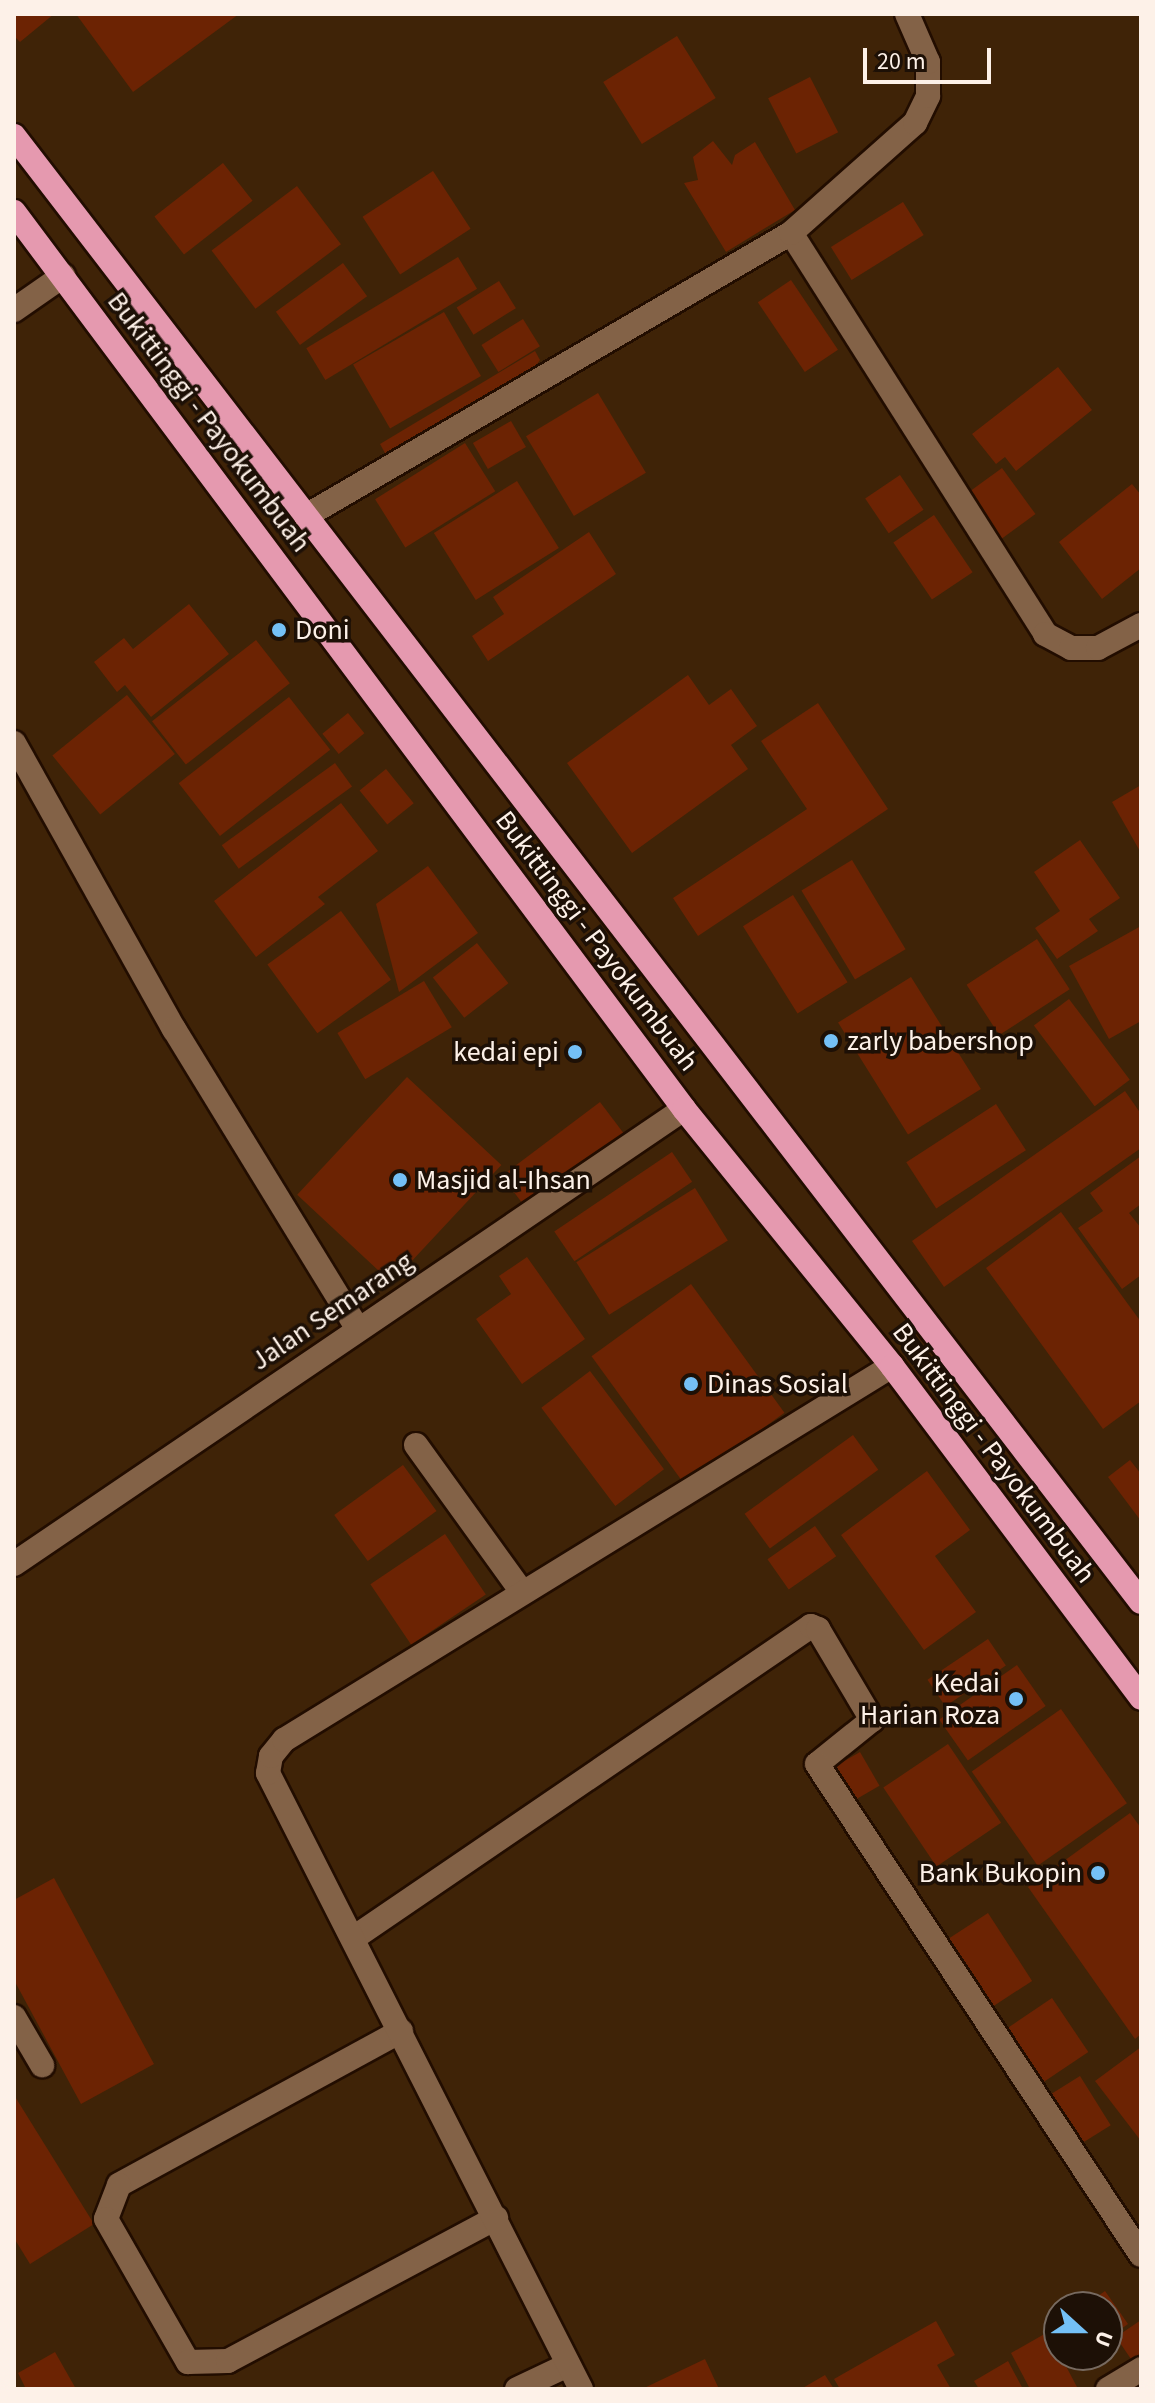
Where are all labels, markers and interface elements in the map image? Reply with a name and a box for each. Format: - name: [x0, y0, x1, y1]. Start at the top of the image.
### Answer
- scale bar: [867, 32, 995, 82]
- text: 20 m: [877, 44, 926, 79]
- street label: Bukittinggi - Payokumbuah: [100, 285, 318, 559]
- place label: Doni: [295, 613, 350, 647]
- marker: Doni: [270, 621, 288, 639]
- street label: Bukittinggi - Payokumbuah: [488, 804, 706, 1078]
- place label: zarly babershop: [847, 1024, 1034, 1058]
- marker: zarly babershop: [822, 1032, 840, 1050]
- place label: kedai epi: [453, 1035, 559, 1069]
- marker: kedai epi: [566, 1043, 584, 1061]
- place label: Masjid al-Ihsan: [416, 1163, 591, 1197]
- marker: Masjid al-Ihsan: [391, 1171, 409, 1189]
- street label: Jalan Semarang: [244, 1244, 420, 1378]
- street label: Bukittinggi - Payokumbuah: [885, 1316, 1103, 1590]
- place label: Dinas Sosial: [707, 1367, 848, 1401]
- marker: Dinas Sosial: [682, 1375, 700, 1393]
- place label: Kedai Harian Roza: [860, 1666, 1000, 1732]
- marker: Kedai Harian Roza: [1007, 1690, 1025, 1708]
- place label: Bank Bukopin: [919, 1856, 1082, 1890]
- marker: Bank Bukopin: [1089, 1864, 1107, 1882]
- north arrow: [1043, 2291, 1123, 2371]
- text: U: [1086, 2326, 1121, 2351]

